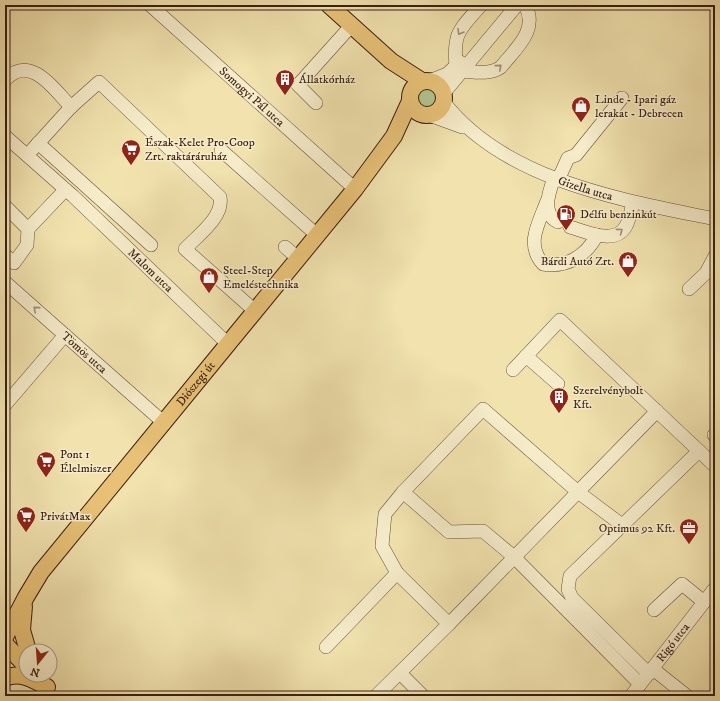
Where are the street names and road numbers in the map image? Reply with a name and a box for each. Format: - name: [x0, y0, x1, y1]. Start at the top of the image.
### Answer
- street label: Somogyi Pál utca: [216, 63, 288, 130]
- street label: Gizella utca: [556, 173, 615, 204]
- street label: Malom utca: [125, 245, 177, 296]
- street label: Tömös utca: [58, 328, 111, 377]
- street label: Diószegi út: [173, 358, 218, 409]
- street label: Rigó utca: [653, 619, 693, 665]

